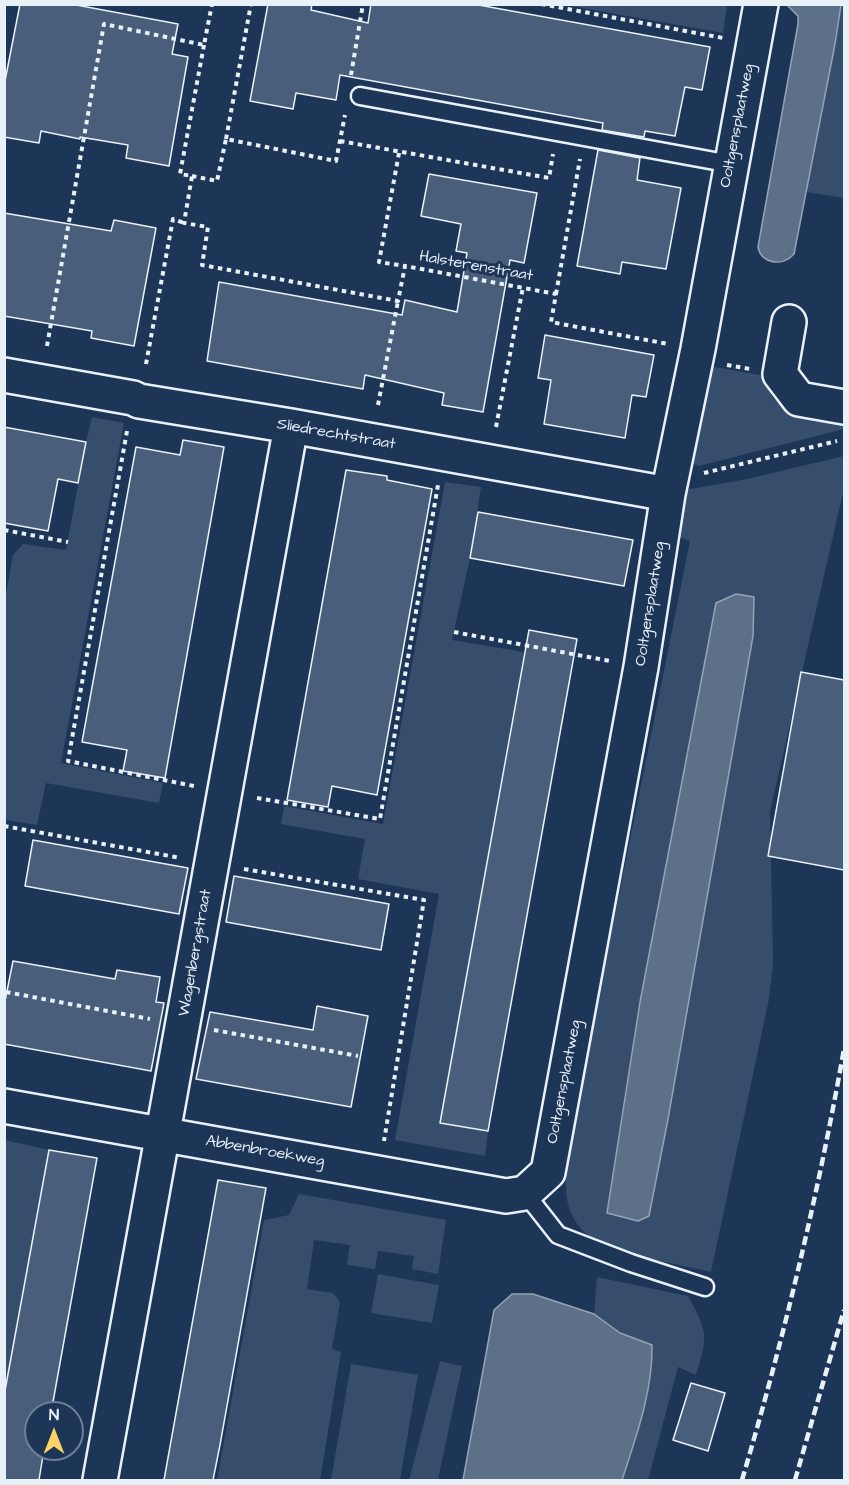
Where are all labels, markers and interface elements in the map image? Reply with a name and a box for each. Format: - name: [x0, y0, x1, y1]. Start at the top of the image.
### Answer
- street label: Ooltgensplaatweg: [717, 62, 759, 190]
- street label: Halsterenstraat: [418, 248, 534, 286]
- street label: Sliedrechtstraat: [275, 415, 397, 455]
- street label: Ooltgensplaatweg: [632, 540, 670, 668]
- street label: Wagenbergstraat: [175, 888, 217, 1018]
- street label: Ooltgensplaatweg: [544, 1018, 586, 1146]
- street label: Abbenbroekweg: [204, 1132, 326, 1172]
- north arrow: [24, 1401, 84, 1461]
- text: N: [49, 1404, 59, 1426]

